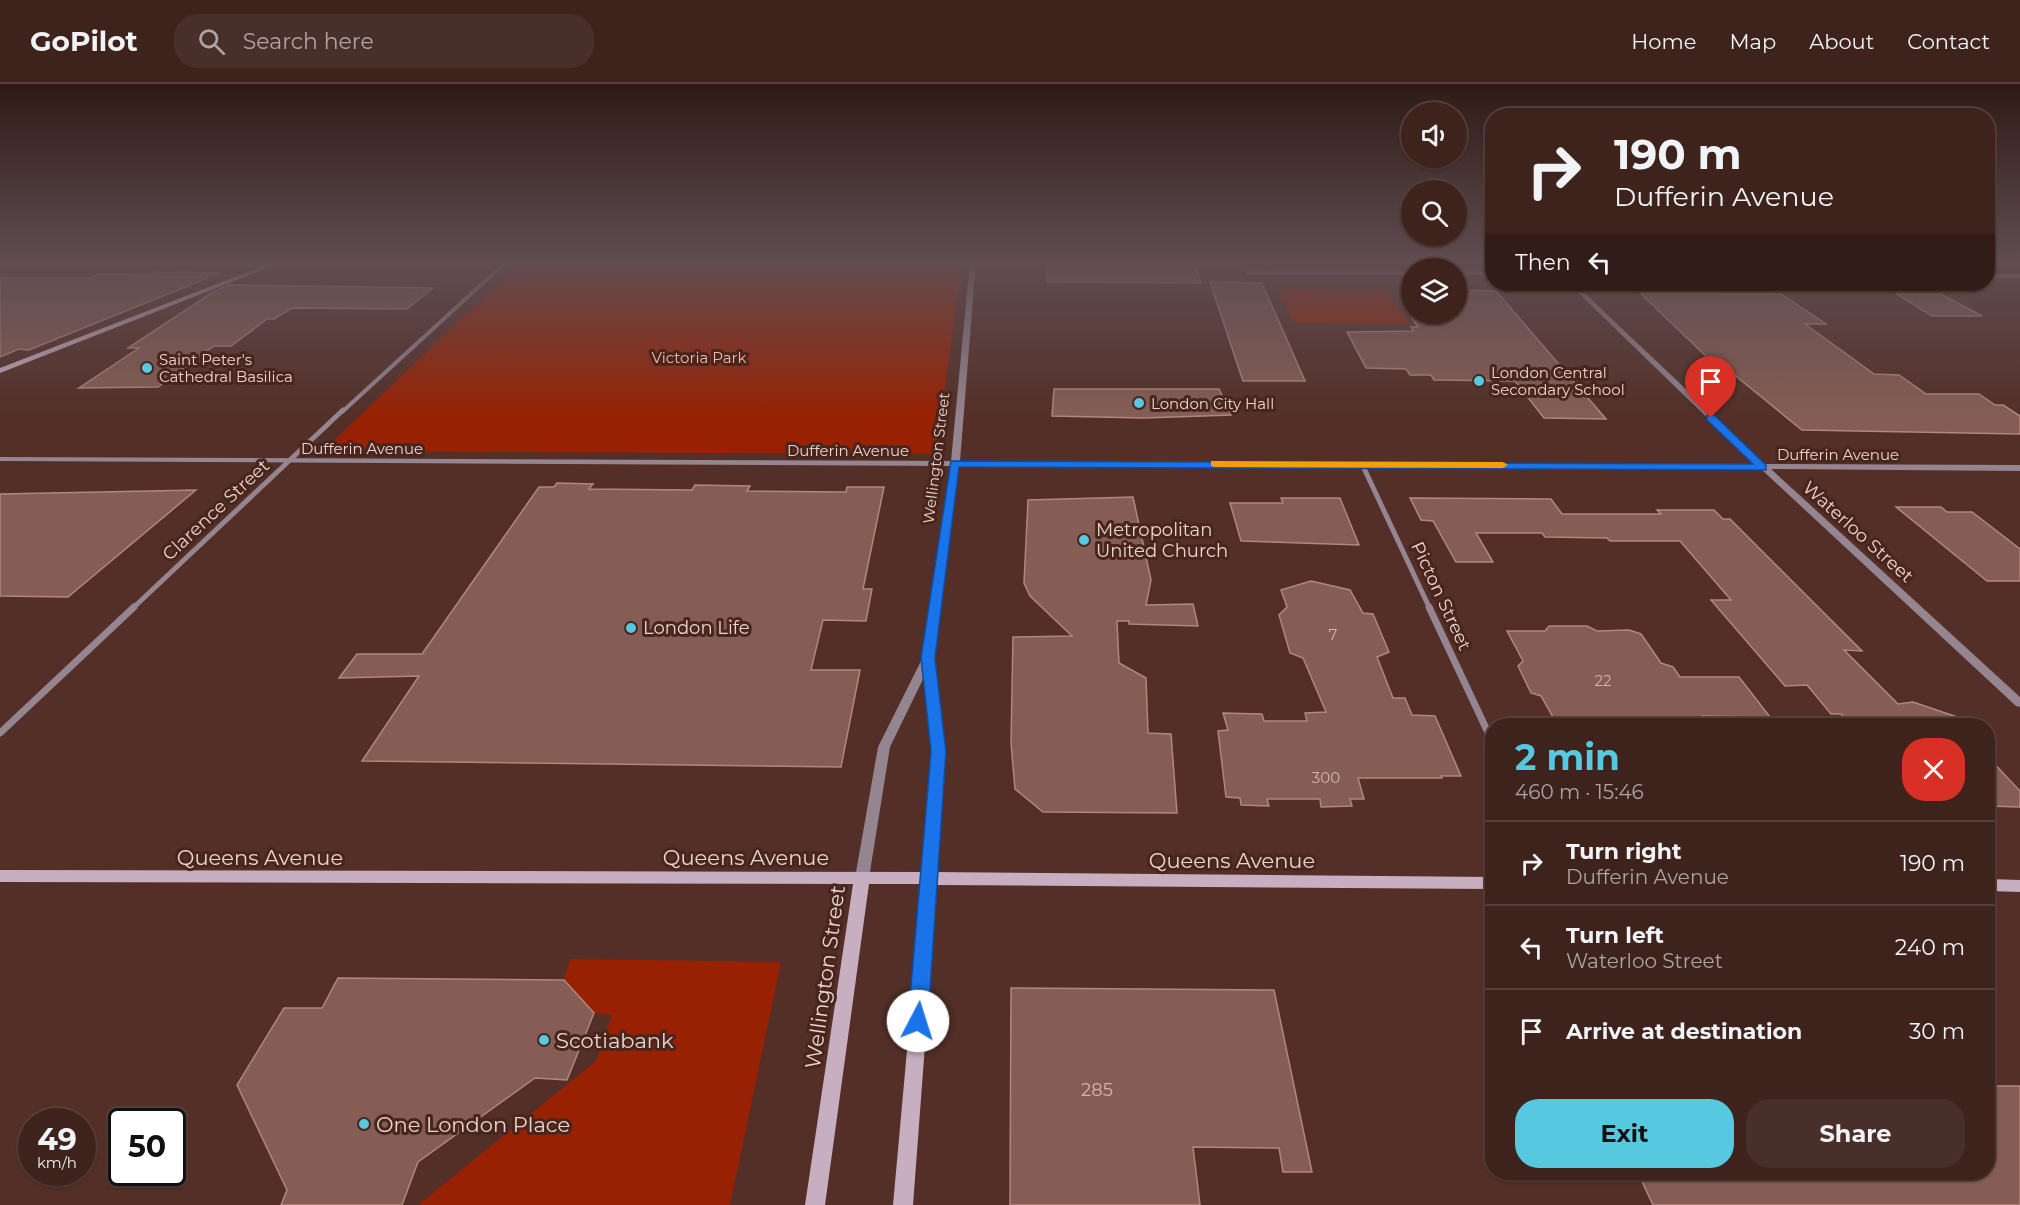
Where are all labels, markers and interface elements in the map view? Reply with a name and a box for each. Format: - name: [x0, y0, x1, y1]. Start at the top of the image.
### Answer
- search box: [174, 14, 594, 68]
- text: GoPilot: [30, 24, 138, 58]
- icon: search: [195, 25, 228, 58]
- text: Search here: [243, 28, 374, 55]
- text: Home: [1631, 29, 1696, 54]
- text: Map: [1729, 29, 1776, 54]
- text: About: [1809, 29, 1874, 54]
- text: Contact: [1907, 29, 1990, 54]
- map controls: [1401, 102, 1467, 324]
- button: sound: [1401, 102, 1467, 168]
- text: 190 m: [1614, 128, 1742, 180]
- icon: right: [1515, 132, 1593, 210]
- button: search: [1401, 180, 1467, 246]
- text: Dufferin Avenue: [1614, 180, 1834, 213]
- icon: left: [1583, 246, 1616, 279]
- text: Then: [1515, 249, 1571, 276]
- button: layers: [1401, 258, 1467, 324]
- park label: Victoria Park: [652, 348, 747, 367]
- place label: Saint Peter's Cathedral Basilica: [159, 350, 293, 386]
- pin: [1685, 356, 1736, 418]
- marker: Saint Peter's Cathedral Basilica: [140, 361, 154, 375]
- place label: London Central Secondary School: [1491, 363, 1625, 399]
- icon: arrive: [1694, 365, 1727, 398]
- marker: London Central Secondary School: [1472, 374, 1486, 388]
- street label: Wellington Street: [919, 391, 953, 525]
- place label: London City Hall: [1151, 394, 1274, 413]
- marker: London City Hall: [1132, 396, 1146, 410]
- street label: Dufferin Avenue: [301, 439, 423, 458]
- street label: Dufferin Avenue: [787, 441, 909, 460]
- street label: Dufferin Avenue: [1777, 445, 1899, 464]
- street label: Clarence Street: [158, 455, 274, 565]
- street label: Waterloo Street: [1798, 477, 1918, 587]
- place label: Metropolitan United Church: [1096, 519, 1228, 562]
- marker: Metropolitan United Church: [1077, 533, 1091, 547]
- street label: Picton Street: [1406, 538, 1476, 654]
- place label: London Life: [643, 617, 750, 639]
- marker: London Life: [624, 621, 638, 635]
- house number: 7: [1329, 625, 1338, 644]
- house number: 22: [1594, 671, 1612, 690]
- text: 2 min: [1515, 735, 1620, 779]
- button: close: [1902, 738, 1965, 801]
- house number: 300: [1312, 768, 1340, 787]
- text: 460 m · 15:46: [1515, 780, 1644, 804]
- text: Turn right: [1566, 838, 1681, 865]
- street label: Queens Avenue: [177, 845, 343, 870]
- street label: Queens Avenue: [663, 845, 829, 870]
- icon: right: [1515, 847, 1548, 880]
- street label: Queens Avenue: [1149, 848, 1315, 873]
- text: 190 m: [1900, 850, 1965, 877]
- text: Dufferin Avenue: [1566, 865, 1729, 889]
- street label: Wellington Street: [800, 884, 850, 1070]
- text: Turn left: [1566, 922, 1664, 949]
- icon: left: [1515, 931, 1548, 964]
- text: 240 m: [1895, 934, 1965, 961]
- text: Waterloo Street: [1566, 949, 1723, 973]
- position arrow: [886, 989, 950, 1053]
- icon: arrive: [1515, 1015, 1548, 1048]
- text: Arrive at destination: [1566, 1018, 1802, 1045]
- text: 30 m: [1909, 1018, 1965, 1045]
- place label: Scotiabank: [556, 1028, 674, 1053]
- marker: Scotiabank: [537, 1033, 551, 1047]
- house number: 285: [1081, 1079, 1113, 1101]
- button: Exit: [1515, 1099, 1734, 1168]
- button: Share: [1746, 1099, 1965, 1168]
- speed limit sign: 50: [108, 1108, 186, 1186]
- place label: One London Place: [376, 1112, 570, 1137]
- marker: One London Place: [357, 1117, 371, 1131]
- text: 49: [37, 1121, 77, 1158]
- text: km/h: [37, 1153, 77, 1172]

